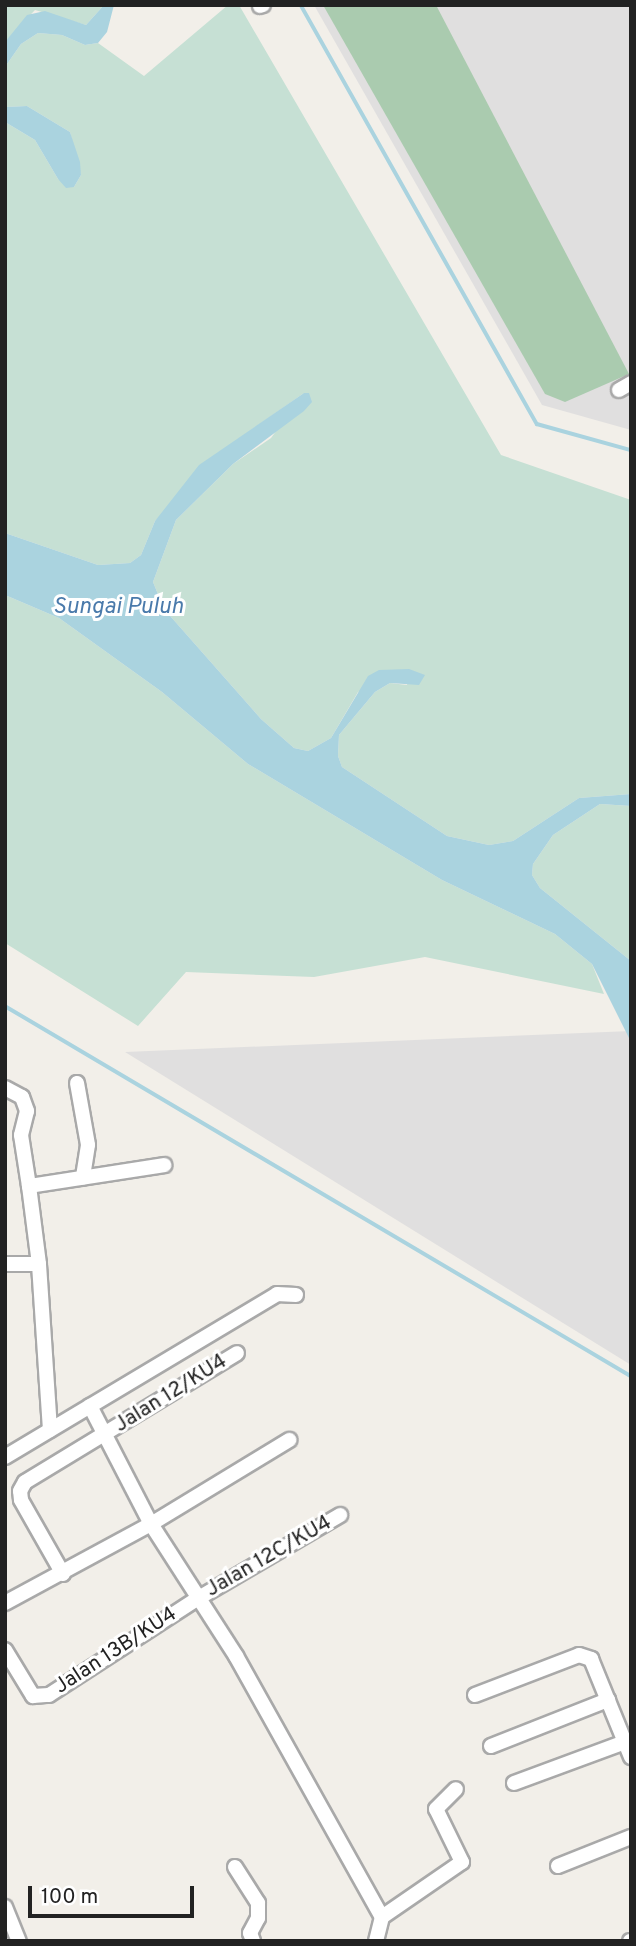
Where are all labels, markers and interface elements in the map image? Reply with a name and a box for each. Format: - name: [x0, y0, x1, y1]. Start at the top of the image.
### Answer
- water label: Sungai Puluh: [53, 594, 183, 622]
- street label: Jalan 12/KU4: [110, 1349, 232, 1439]
- street label: Jalan 12C/KU4: [202, 1511, 336, 1603]
- street label: Jalan 13B/KU4: [50, 1602, 182, 1700]
- scale bar: [32, 1872, 198, 1916]
- text: 100 m: [41, 1884, 98, 1911]

